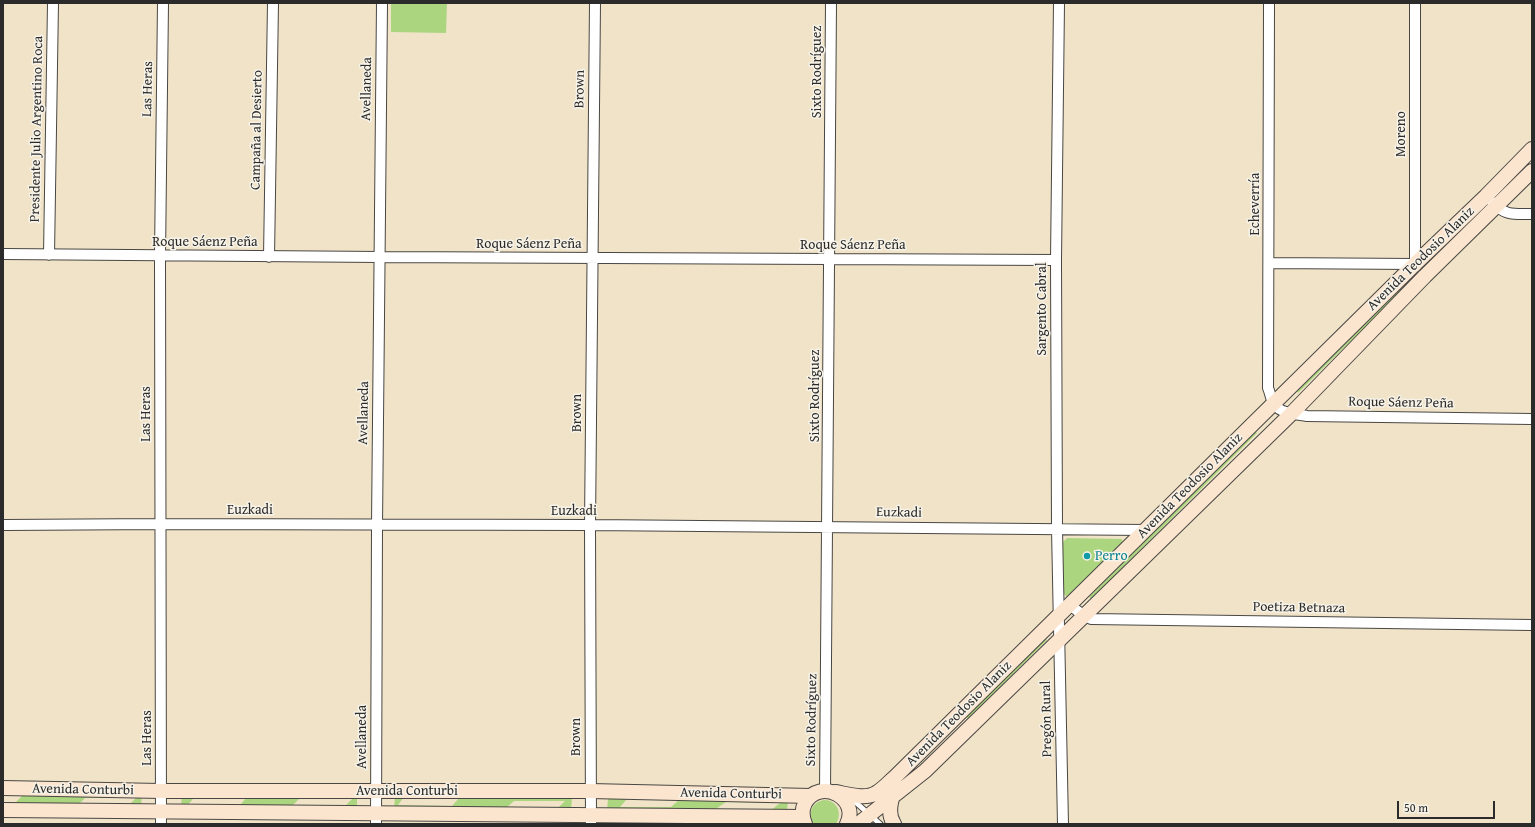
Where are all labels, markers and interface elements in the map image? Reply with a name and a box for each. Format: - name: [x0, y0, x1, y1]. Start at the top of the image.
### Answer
- street label: Sixto Rodríguez: [809, 26, 825, 118]
- street label: Presidente Julio Argentino Roca: [27, 36, 47, 222]
- street label: Avellaneda: [358, 57, 376, 121]
- street label: Las Heras: [139, 61, 157, 117]
- street label: Campaña al Desierto: [248, 70, 266, 190]
- street label: Brown: [571, 70, 589, 108]
- street label: Moreno: [1393, 111, 1409, 157]
- street label: Echeverría: [1247, 173, 1263, 235]
- street label: Avenida Teodosio Alaniz: [1364, 204, 1478, 314]
- street label: Roque Sáenz Peña: [152, 234, 258, 250]
- street label: Roque Sáenz Peña: [476, 236, 582, 252]
- street label: Roque Sáenz Peña: [800, 237, 906, 253]
- street label: Sargento Cabral: [1034, 262, 1050, 356]
- street label: Sixto Rodríguez: [807, 350, 823, 442]
- street label: Avellaneda: [355, 381, 373, 445]
- street label: Las Heras: [138, 386, 154, 442]
- street label: Brown: [569, 394, 585, 432]
- street label: Roque Sáenz Peña: [1348, 394, 1454, 412]
- street label: Avenida Teodosio Alaniz: [1134, 430, 1246, 542]
- street label: Euzkadi: [227, 502, 273, 518]
- street label: Euzkadi: [551, 503, 597, 519]
- street label: Euzkadi: [876, 504, 922, 522]
- place label: Perro: [1095, 548, 1128, 564]
- marker: Perro: [1082, 551, 1092, 561]
- street label: Poetiza Betnaza: [1253, 599, 1345, 617]
- street label: Avenida Teodosio Alaniz: [903, 658, 1015, 770]
- street label: Sixto Rodríguez: [803, 674, 821, 766]
- street label: Pregón Rural: [1038, 681, 1056, 757]
- street label: Avellaneda: [354, 705, 370, 769]
- street label: Las Heras: [139, 710, 155, 766]
- street label: Brown: [568, 718, 584, 756]
- street label: Avenida Conturbi: [32, 781, 134, 799]
- street label: Avenida Conturbi: [356, 783, 458, 799]
- street label: Avenida Conturbi: [680, 785, 782, 803]
- scale bar: [1399, 793, 1497, 819]
- text: 50 m: [1404, 799, 1428, 816]

